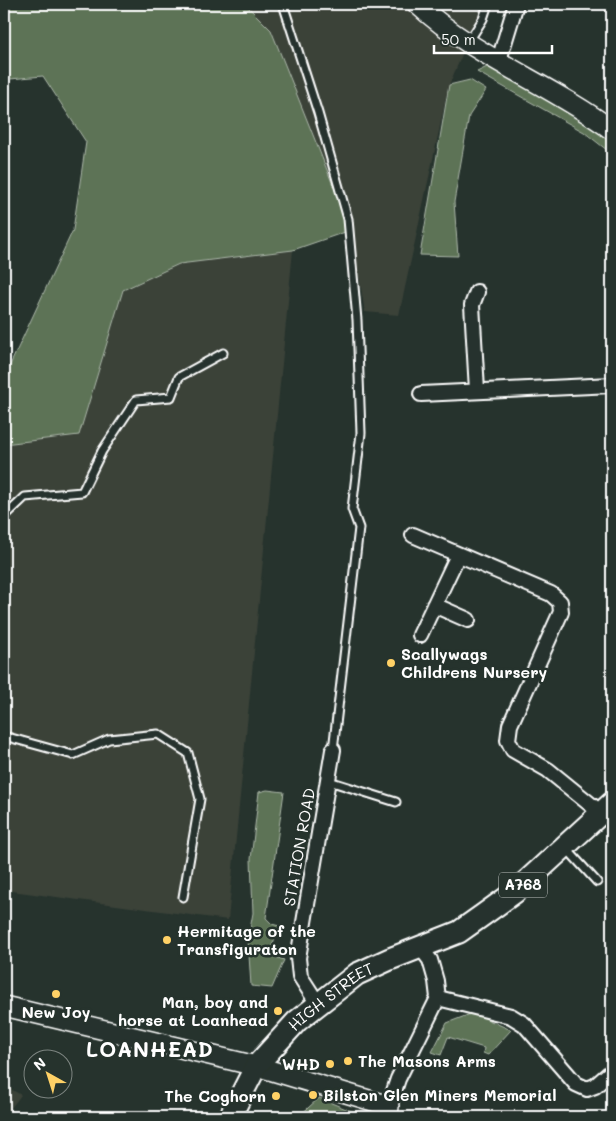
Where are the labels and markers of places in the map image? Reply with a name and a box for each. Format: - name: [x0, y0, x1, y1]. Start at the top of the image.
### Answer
- place label: Scallywags Childrens Nursery: [401, 643, 547, 682]
- marker: Scallywags Childrens Nursery: [385, 657, 397, 669]
- place label: Hermitage of the Transfiguraton: [177, 920, 316, 959]
- marker: Hermitage of the Transfiguraton: [161, 934, 173, 946]
- marker: New Joy: [50, 988, 62, 1000]
- place label: Man, boy and horse at Loanhead: [118, 991, 268, 1030]
- place label: New Joy: [22, 1001, 91, 1022]
- marker: Man, boy and horse at Loanhead: [272, 1005, 284, 1017]
- place label: The Masons Arms: [358, 1050, 496, 1071]
- place label: WHD: [282, 1053, 320, 1074]
- marker: The Masons Arms: [342, 1055, 354, 1067]
- marker: WHD: [324, 1058, 336, 1070]
- place label: Bilston Glen Miners Memorial: [323, 1084, 556, 1105]
- place label: The Coghorn: [164, 1085, 266, 1106]
- marker: Bilston Glen Miners Memorial: [307, 1089, 319, 1101]
- marker: The Coghorn: [270, 1090, 282, 1102]

